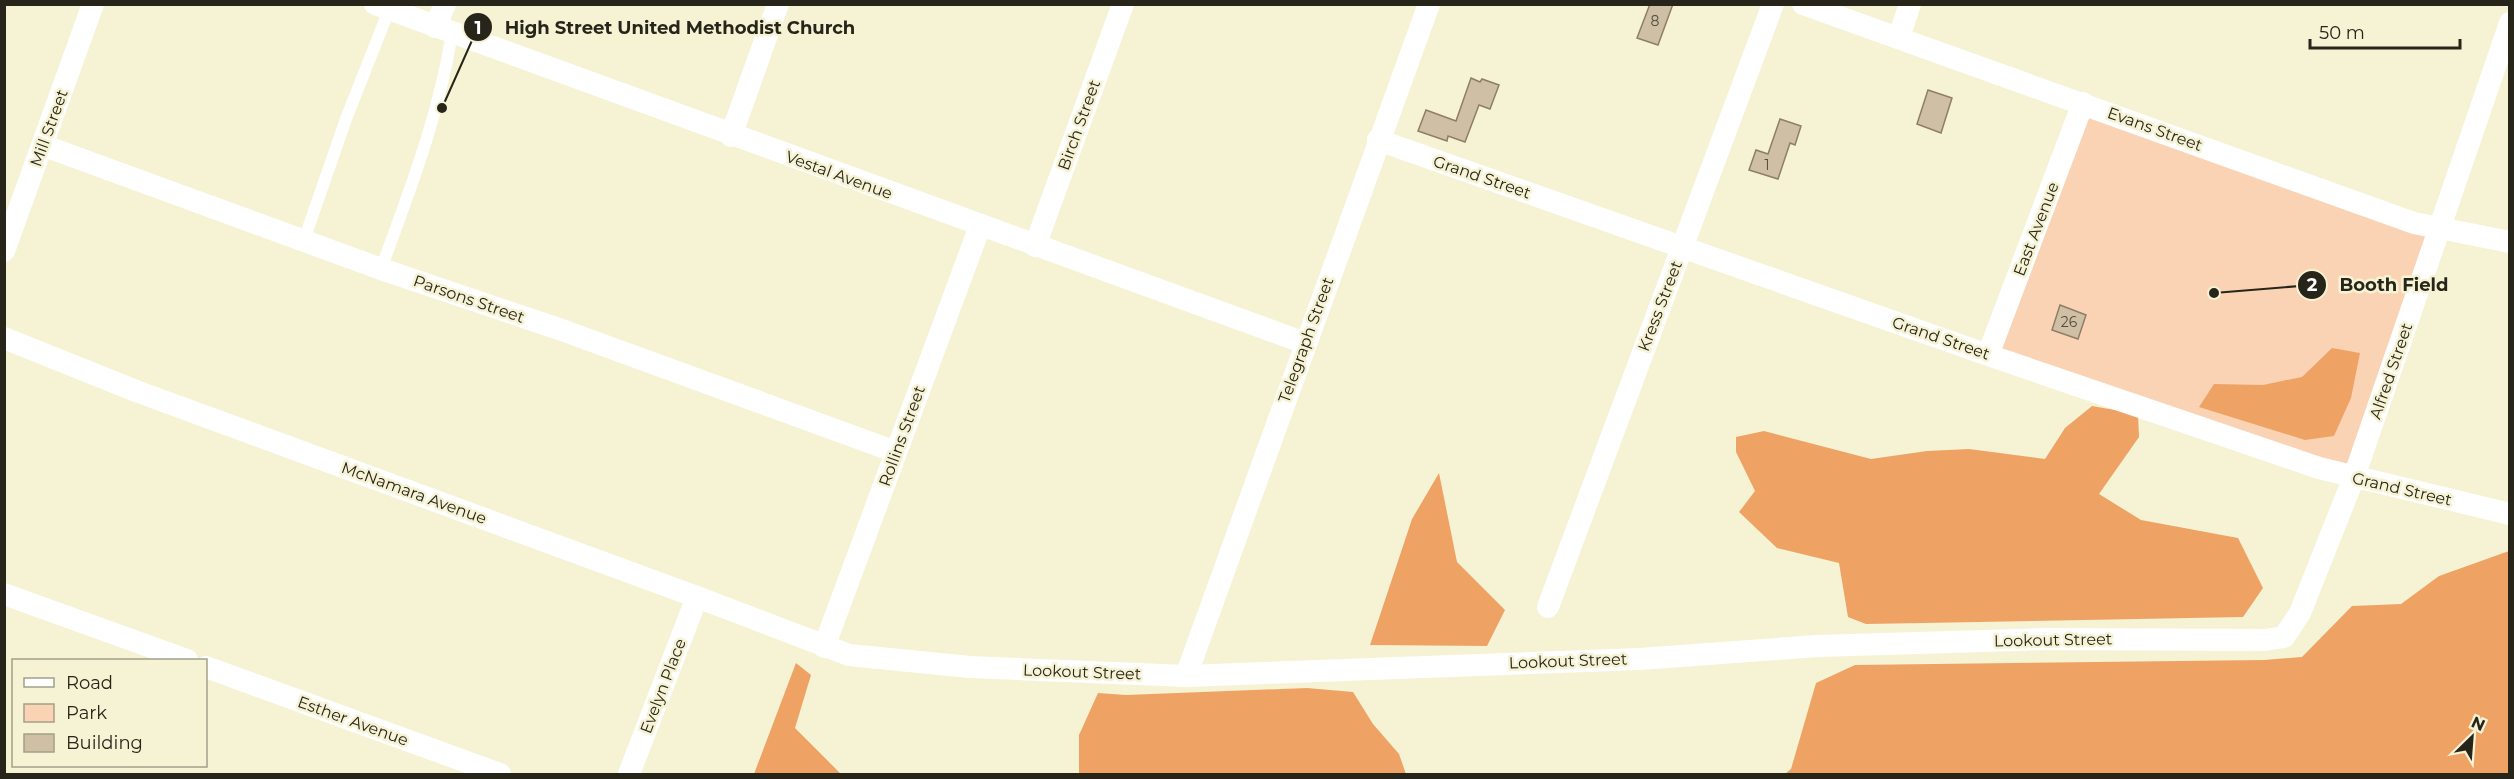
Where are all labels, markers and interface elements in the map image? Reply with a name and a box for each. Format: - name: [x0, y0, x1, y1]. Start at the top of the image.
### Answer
- callout: High Street United Methodist Church: [463, 9, 867, 45]
- house number: 8: [1651, 12, 1660, 30]
- scale bar: [2310, 12, 2460, 50]
- text: 1: [474, 17, 482, 39]
- text: High Street United Methodist Church: [505, 17, 855, 39]
- text: 50 m: [2319, 22, 2365, 44]
- street label: Birch Street: [1054, 77, 1104, 173]
- street label: Mill Street: [26, 86, 72, 169]
- street label: Evans Street: [2105, 103, 2205, 155]
- street label: Vestal Avenue: [783, 147, 895, 203]
- street label: Grand Street: [1431, 151, 1534, 203]
- house number: 1: [1764, 156, 1770, 174]
- street label: East Avenue: [2009, 179, 2063, 279]
- street label: Kress Street: [1634, 258, 1686, 354]
- callout: Booth Field: [2297, 267, 2460, 303]
- street label: Parsons Street: [411, 271, 527, 327]
- street label: Telegraph Street: [1274, 274, 1338, 405]
- text: 2: [2307, 274, 2318, 296]
- text: Booth Field: [2340, 274, 2448, 296]
- street label: Grand Street: [1890, 312, 1993, 364]
- house number: 26: [2061, 313, 2078, 331]
- street label: Alfred Street: [2366, 320, 2417, 422]
- street label: Rollins Street: [875, 383, 929, 489]
- street label: McNamara Avenue: [339, 458, 489, 528]
- street label: Grand Street: [2350, 468, 2454, 510]
- street label: Lookout Street: [1994, 629, 2113, 651]
- street label: Evelyn Place: [636, 636, 690, 736]
- street label: Lookout Street: [1508, 649, 1628, 673]
- legend: [12, 659, 207, 767]
- street label: Lookout Street: [1022, 660, 1142, 684]
- text: Road: [66, 672, 113, 694]
- street label: Esther Avenue: [295, 692, 411, 750]
- text: Park: [66, 702, 107, 724]
- north arrow: [2442, 707, 2502, 767]
- text: N: [2468, 713, 2488, 735]
- text: Building: [66, 732, 143, 754]

